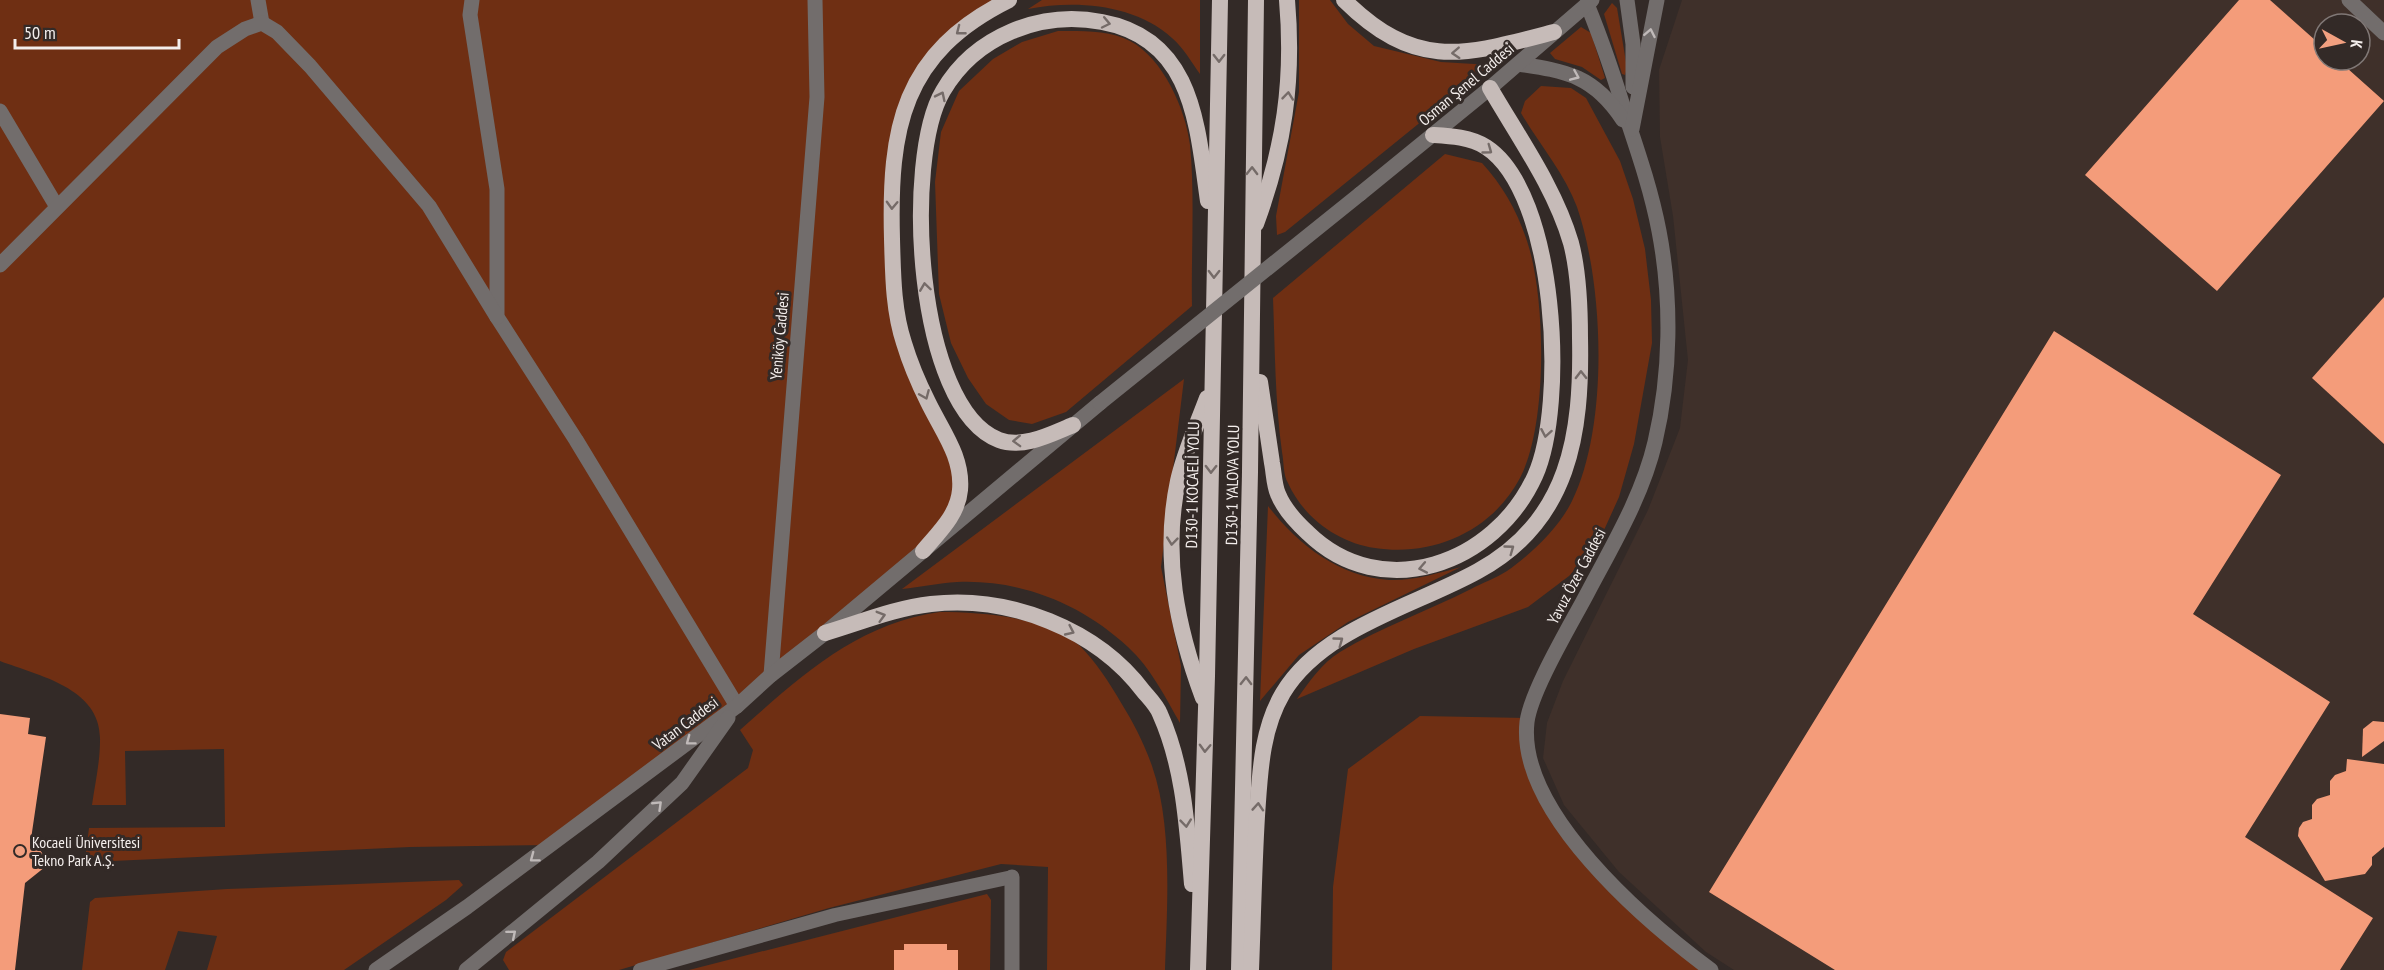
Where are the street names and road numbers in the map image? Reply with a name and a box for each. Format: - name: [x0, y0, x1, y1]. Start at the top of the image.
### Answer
- street label: Osman Şenel Caddesi: [1414, 38, 1518, 130]
- street label: Yeniköy Caddesi: [765, 291, 793, 381]
- street label: D130-1 KOCAELİ YOLU: [1181, 421, 1203, 549]
- street label: D130-1 YALOVA YOLU: [1221, 425, 1243, 545]
- street label: Yavuz Özer Caddesi: [1542, 525, 1610, 627]
- street label: Vatan Caddesi: [647, 692, 722, 755]

